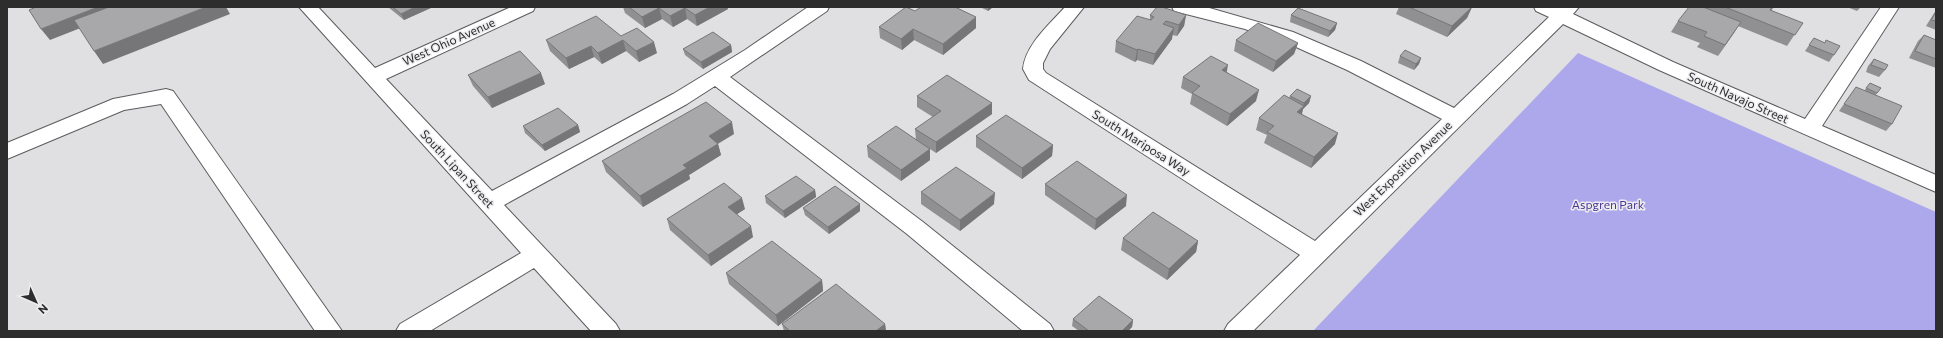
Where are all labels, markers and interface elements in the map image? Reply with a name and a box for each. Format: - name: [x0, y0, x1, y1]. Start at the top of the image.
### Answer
- street label: West Ohio Avenue: [400, 14, 497, 68]
- street label: South Navajo Street: [1686, 69, 1791, 126]
- street label: South Mariposa Way: [1090, 106, 1193, 178]
- street label: West Exposition Avenue: [1350, 118, 1454, 219]
- street label: South Lipan Street: [418, 126, 497, 210]
- park label: Aspgren Park: [1572, 197, 1645, 211]
- north arrow: [16, 282, 56, 322]
- text: N: [36, 302, 51, 317]

